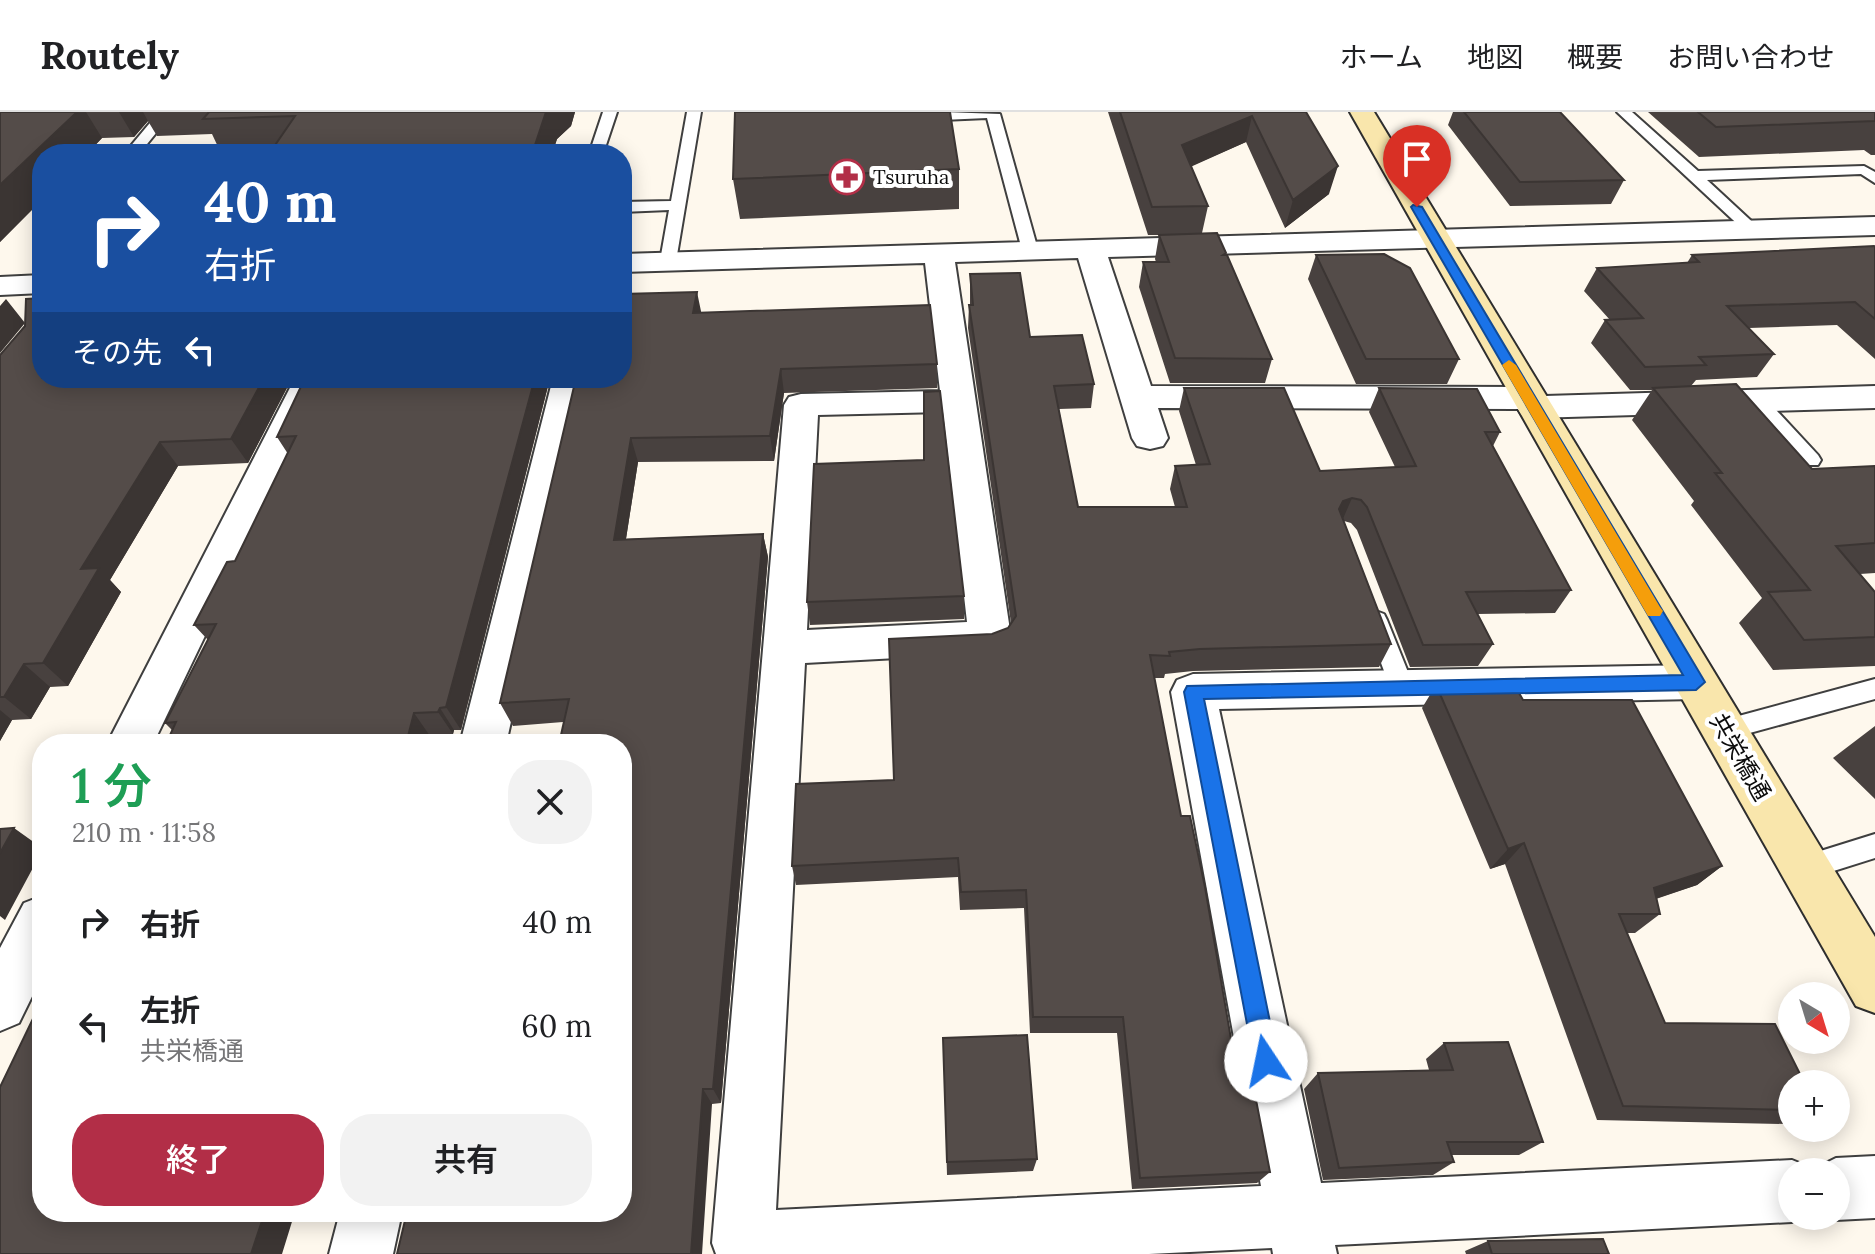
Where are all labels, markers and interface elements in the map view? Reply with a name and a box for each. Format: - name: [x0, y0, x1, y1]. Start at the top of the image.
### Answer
- text: Routely: [40, 31, 179, 79]
- text: ホーム: [1340, 39, 1423, 75]
- text: 地図: [1467, 39, 1523, 75]
- text: 概要: [1567, 39, 1623, 75]
- text: お問い合わせ: [1667, 39, 1835, 75]
- pin: [1383, 125, 1451, 207]
- icon: arrive: [1395, 137, 1439, 181]
- pharmacy icon: Tsuruha: [828, 158, 866, 196]
- place label: Tsuruha: [873, 164, 949, 189]
- text: 40 m: [204, 166, 337, 237]
- icon: right: [72, 176, 176, 280]
- text: 右折: [204, 242, 276, 288]
- icon: left: [178, 328, 222, 372]
- text: その先: [72, 333, 162, 371]
- street label: 共栄橋通: [1703, 707, 1778, 806]
- text: 1 分: [72, 755, 151, 816]
- button: close: [508, 760, 592, 844]
- text: 210 m · 11:58: [72, 816, 216, 849]
- icon: right: [72, 900, 116, 944]
- text: 40 m: [522, 903, 592, 941]
- text: 右折: [140, 905, 200, 943]
- north arrow: [1778, 982, 1850, 1054]
- map controls: [1778, 982, 1850, 1230]
- text: 左折: [140, 991, 200, 1029]
- icon: left: [72, 1004, 116, 1048]
- text: 60 m: [521, 1007, 592, 1045]
- position arrow: [1224, 1019, 1308, 1103]
- text: 共栄橋通: [140, 1034, 244, 1067]
- button: +: [1778, 1070, 1850, 1142]
- button: 終了: [72, 1114, 324, 1206]
- button: 共有: [340, 1114, 592, 1206]
- button: −: [1778, 1158, 1850, 1230]

